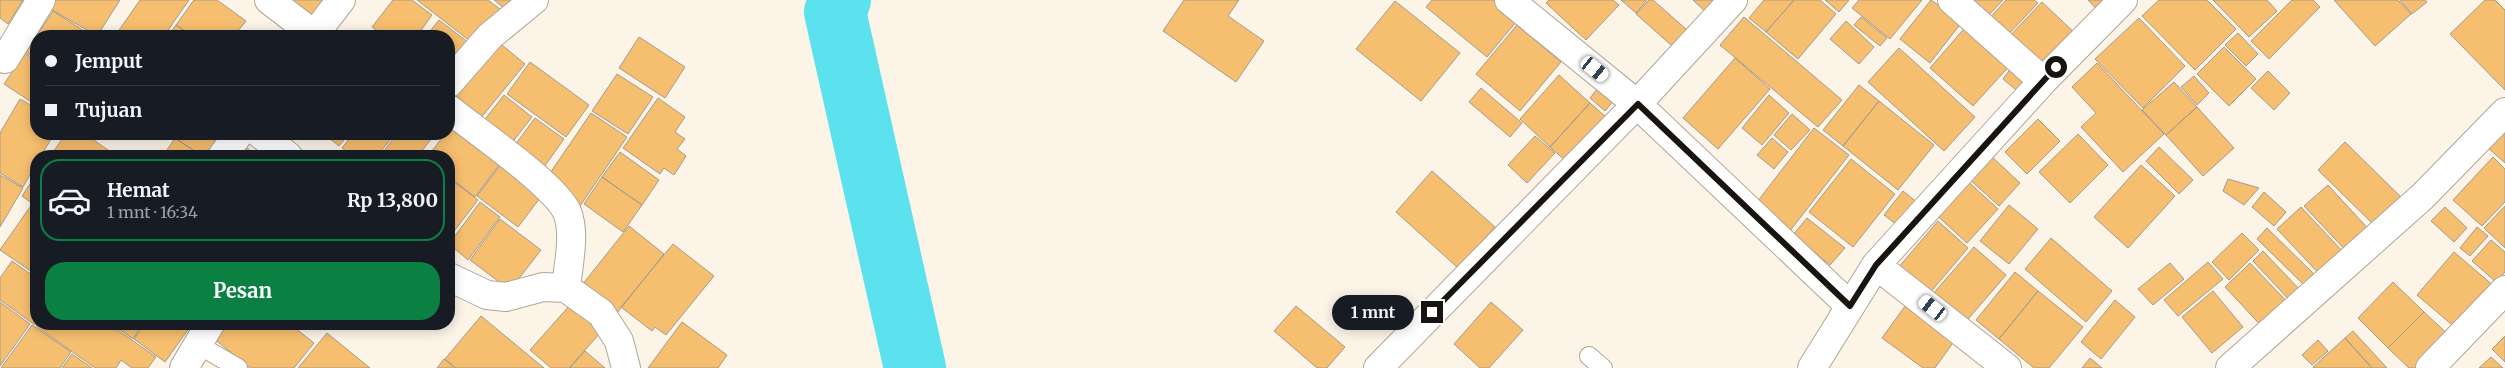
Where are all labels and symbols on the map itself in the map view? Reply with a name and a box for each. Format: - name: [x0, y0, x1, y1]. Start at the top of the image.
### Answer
- car: [1578, 54, 1611, 84]
- route start: [2045, 56, 2067, 78]
- car: [1916, 293, 1949, 323]
- callout: 1 mnt: [1332, 294, 1414, 330]
- route end: [1421, 301, 1443, 323]

